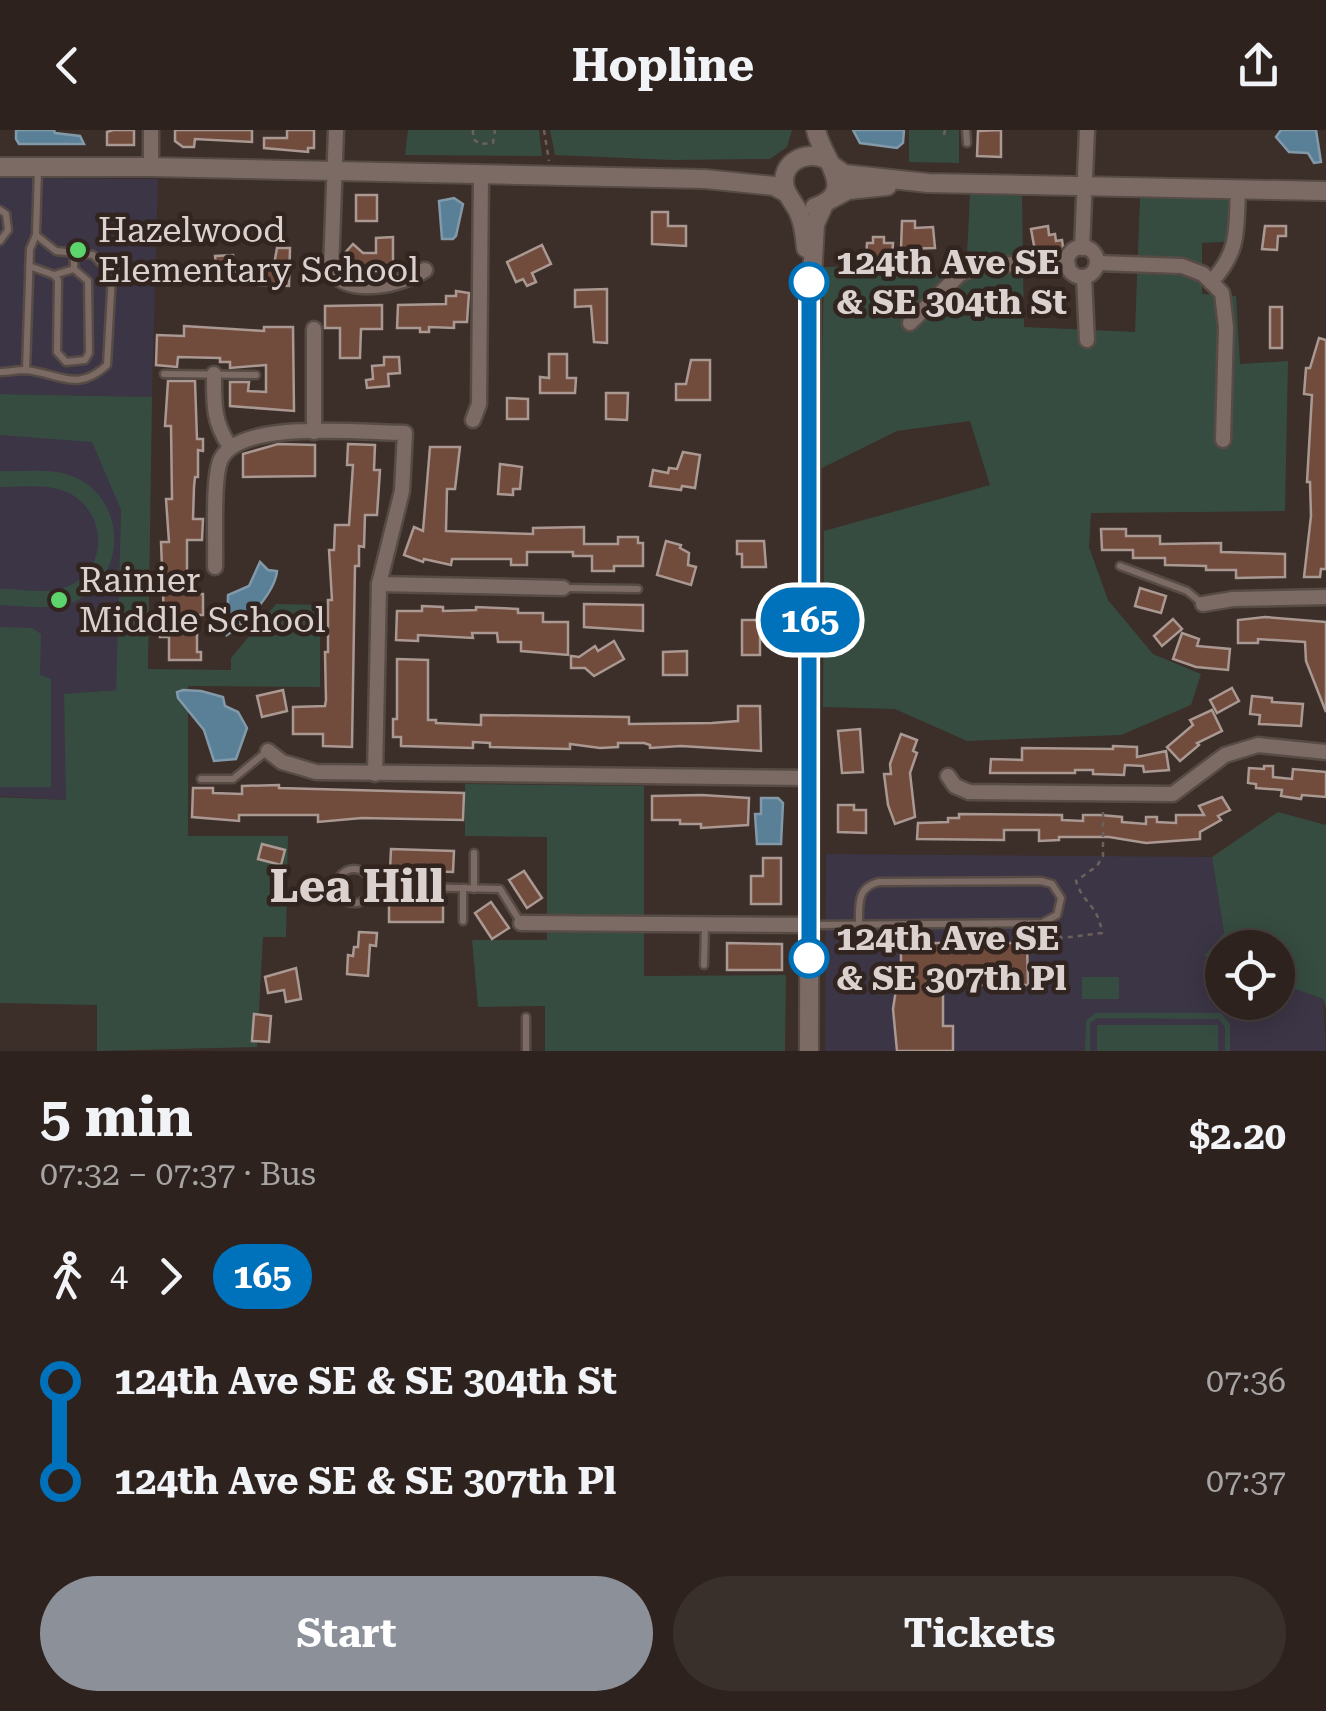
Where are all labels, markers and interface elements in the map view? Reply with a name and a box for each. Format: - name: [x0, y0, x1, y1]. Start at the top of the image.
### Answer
- icon: back: [40, 38, 95, 93]
- icon: share: [1231, 38, 1286, 93]
- text: Hopline: [572, 39, 754, 92]
- place label: Hazelwood Elementary School: [98, 210, 419, 291]
- marker: Hazelwood Elementary School: [67, 239, 89, 261]
- place label: 124th Ave SE & SE 304th St: [836, 242, 1067, 323]
- marker: 124th Ave SE & SE 304th St: [790, 263, 828, 301]
- place label: Rainier Middle School: [79, 560, 326, 641]
- line badge: 165: [752, 588, 868, 652]
- marker: Rainier Middle School: [48, 589, 70, 611]
- text: 165: [781, 600, 839, 641]
- district label: Lea Hill: [270, 860, 445, 913]
- place label: 124th Ave SE & SE 307th Pl: [836, 918, 1066, 999]
- map controls: [1205, 930, 1295, 1020]
- button: locate: [1205, 930, 1295, 1020]
- marker: 124th Ave SE & SE 307th Pl: [790, 939, 828, 977]
- text: 5 min: [40, 1085, 193, 1149]
- text: $2.20: [1189, 1114, 1286, 1158]
- text: 07:32 – 07:37 · Bus: [40, 1155, 316, 1193]
- icon: walk: [40, 1249, 95, 1304]
- icon: forward: [143, 1249, 198, 1304]
- text: 165: [233, 1256, 292, 1297]
- text: 4: [110, 1257, 128, 1295]
- text: 124th Ave SE & SE 304th St: [114, 1359, 617, 1403]
- text: 07:36: [1206, 1362, 1286, 1400]
- text: 124th Ave SE & SE 307th Pl: [114, 1459, 616, 1503]
- text: 07:37: [1206, 1462, 1286, 1500]
- button: Start: [40, 1576, 653, 1691]
- button: Tickets: [673, 1576, 1286, 1691]

